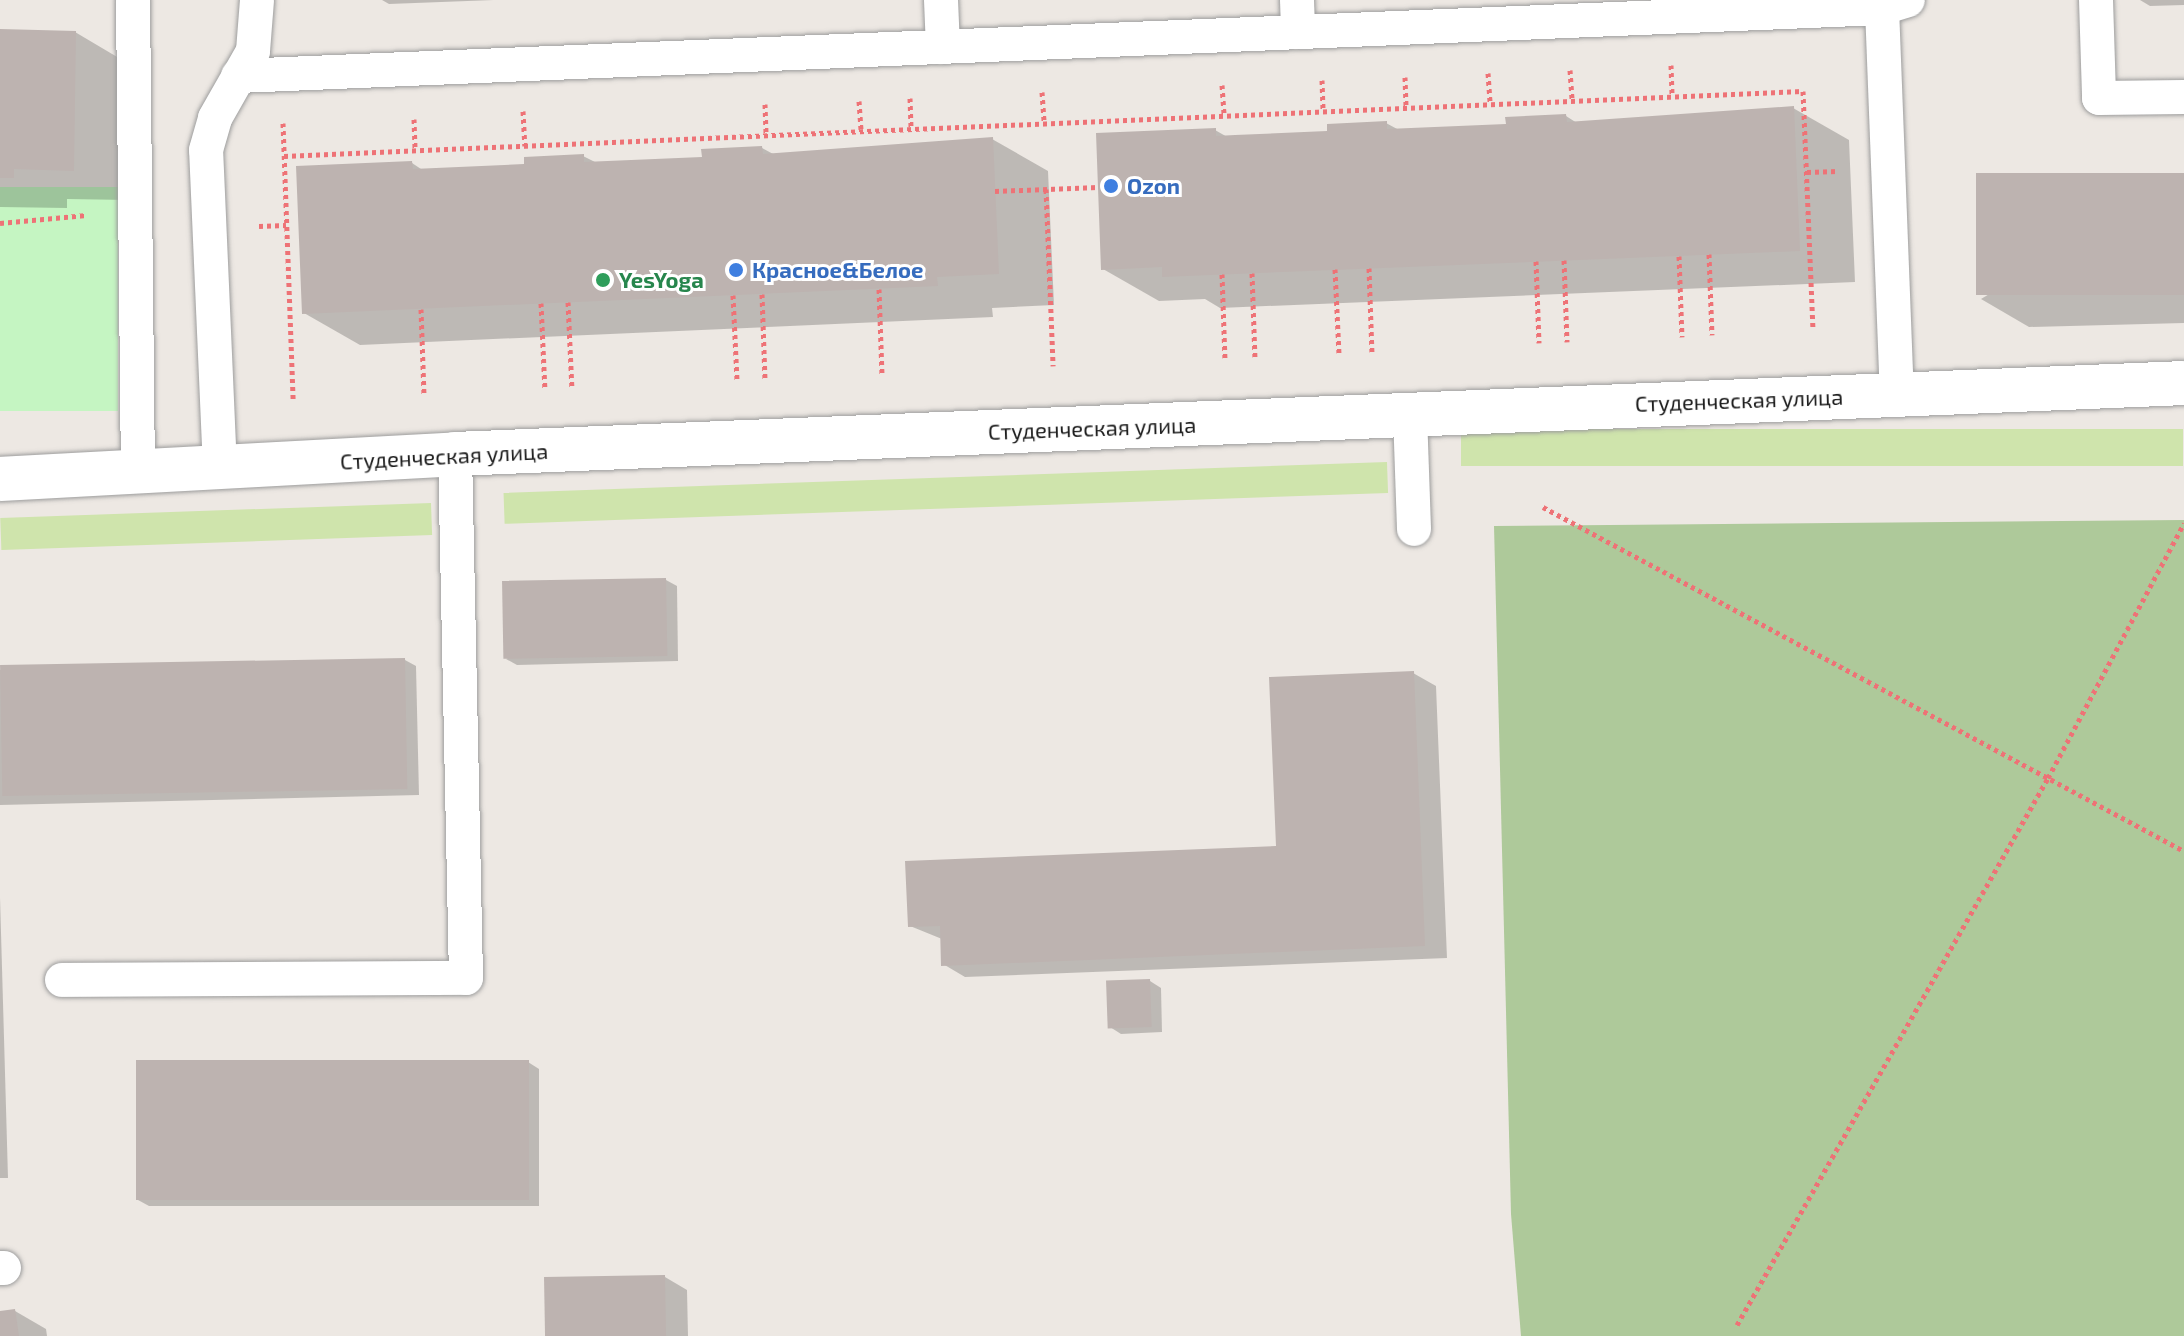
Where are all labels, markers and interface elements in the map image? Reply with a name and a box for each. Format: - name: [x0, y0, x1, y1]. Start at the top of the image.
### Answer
- place label: Ozon: [1127, 173, 1180, 199]
- marker: Ozon: [1102, 177, 1120, 195]
- place label: Красное&Белое: [752, 257, 923, 283]
- marker: Красное&Белое: [727, 261, 745, 279]
- place label: YesYoga: [619, 267, 704, 293]
- marker: YesYoga: [594, 271, 612, 289]
- street label: Студенческая улица: [1634, 383, 1844, 417]
- street label: Студенческая улица: [987, 411, 1197, 445]
- street label: Студенческая улица: [339, 437, 549, 475]

